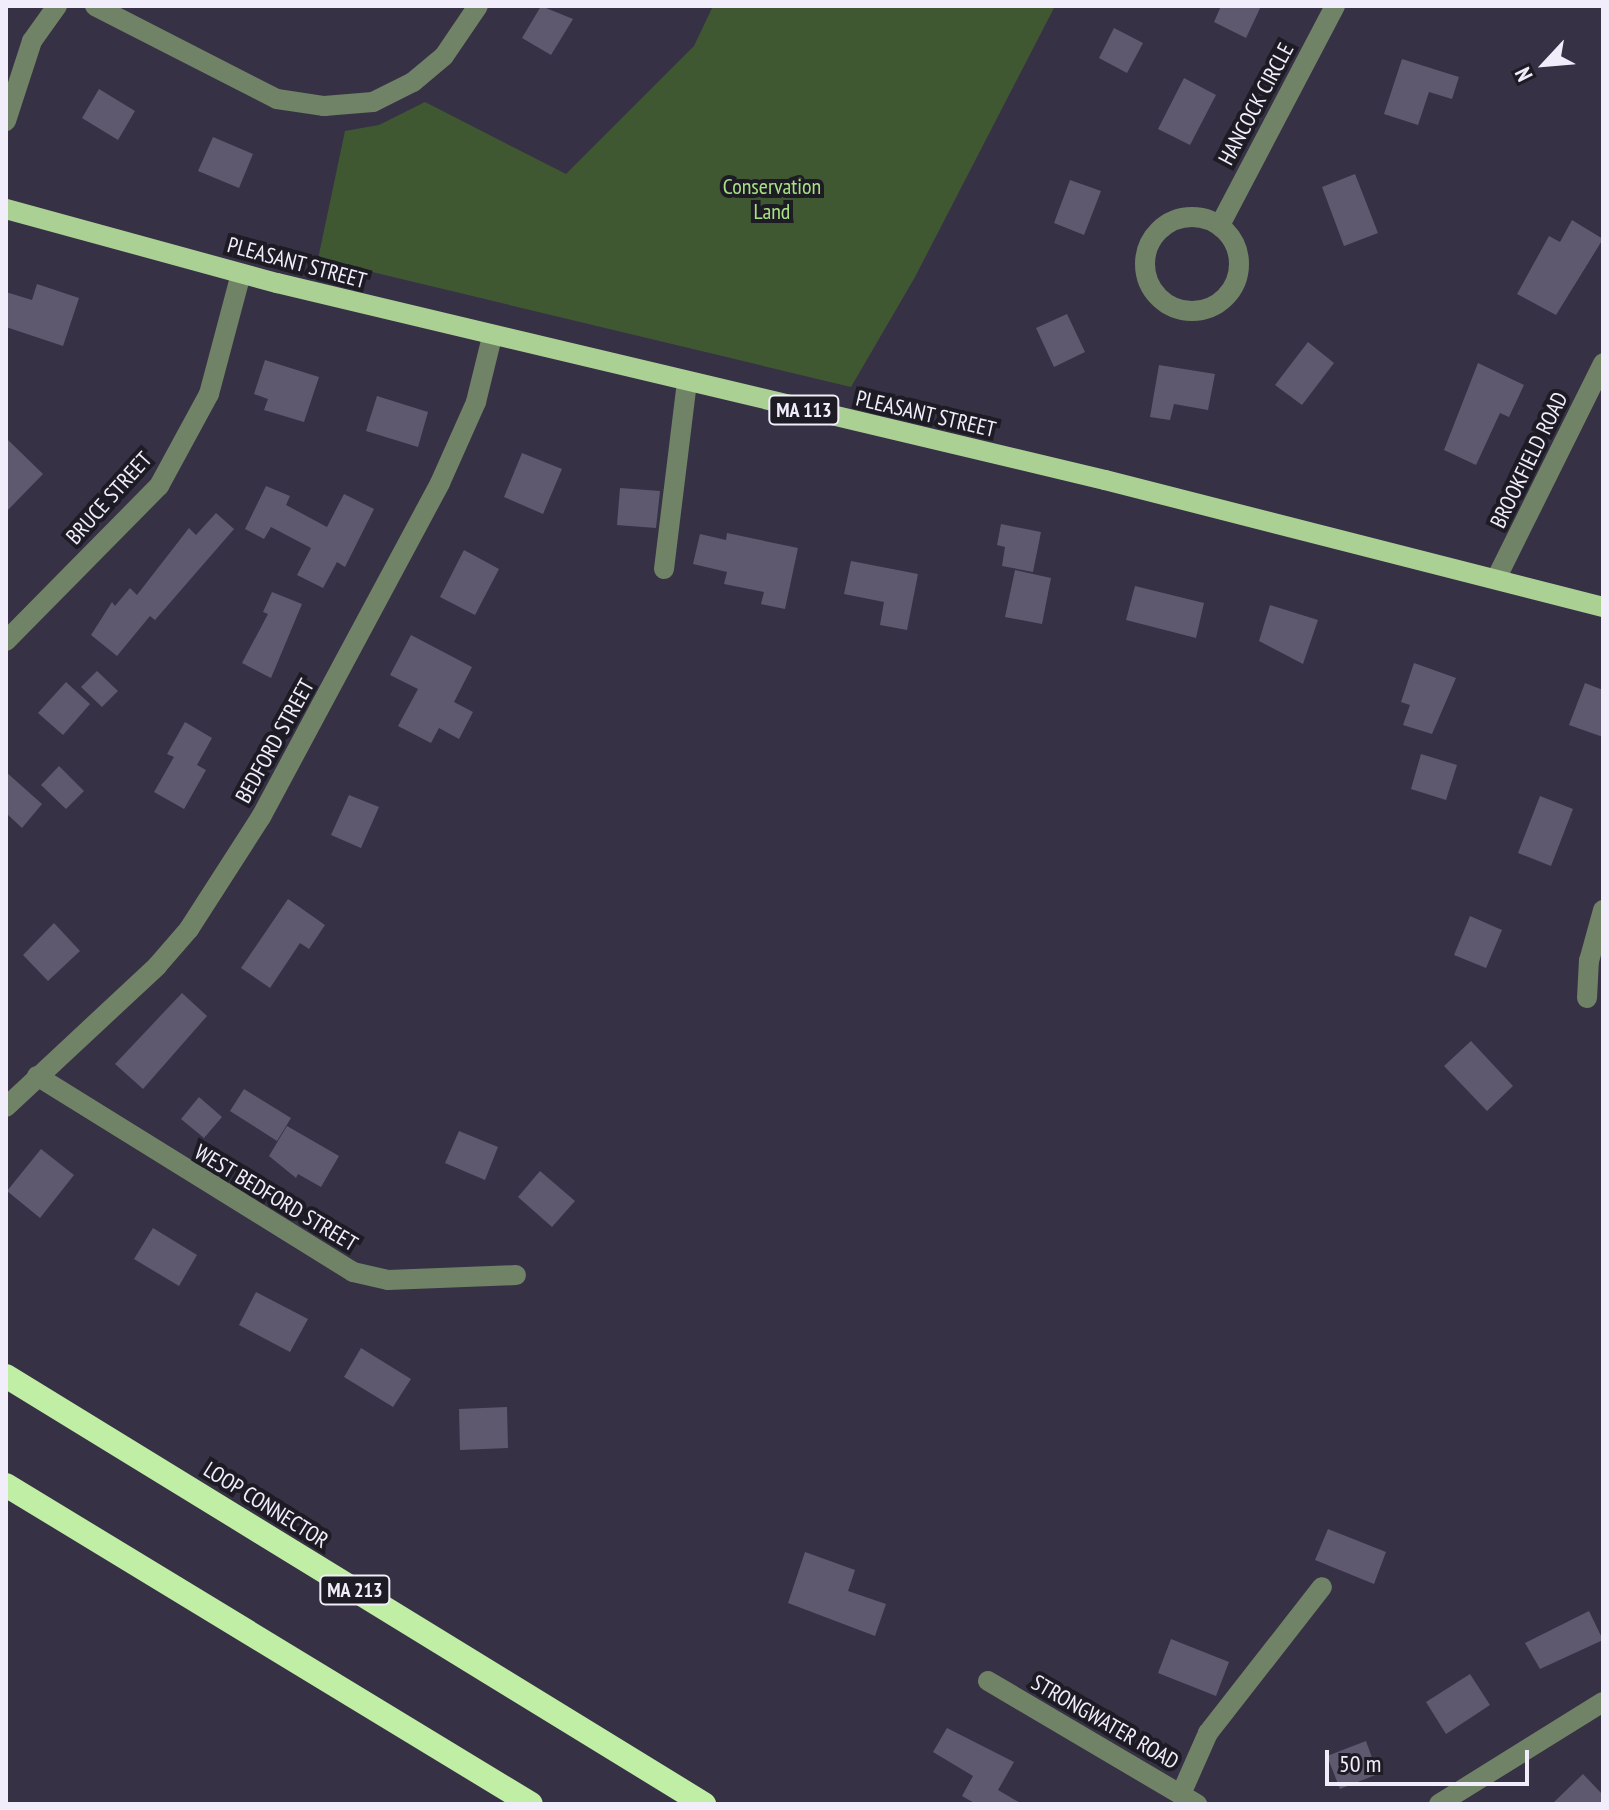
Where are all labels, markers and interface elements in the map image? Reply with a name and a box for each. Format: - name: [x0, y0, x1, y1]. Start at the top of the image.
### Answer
- north arrow: [1505, 24, 1585, 104]
- street label: HANCOCK CIRCLE: [1213, 38, 1299, 170]
- text: N: [1508, 63, 1539, 86]
- park label: Conservation Land: [723, 173, 821, 224]
- street label: PLEASANT STREET: [224, 232, 370, 294]
- street label: PLEASANT STREET: [853, 385, 999, 443]
- street label: BROOKFIELD ROAD: [1485, 388, 1573, 532]
- road number: MA 113: [766, 394, 842, 426]
- street label: BRUCE STREET: [61, 446, 157, 550]
- street label: BEDFORD STREET: [230, 674, 320, 808]
- street label: WEST BEDFORD STREET: [190, 1139, 362, 1257]
- street label: LOOP CONNECTOR: [199, 1456, 333, 1554]
- road number: MA 213: [317, 1574, 393, 1606]
- street label: STRONGWATER ROAD: [1027, 1669, 1183, 1775]
- scale bar: [1329, 1734, 1533, 1784]
- text: 50 m: [1339, 1748, 1381, 1779]

